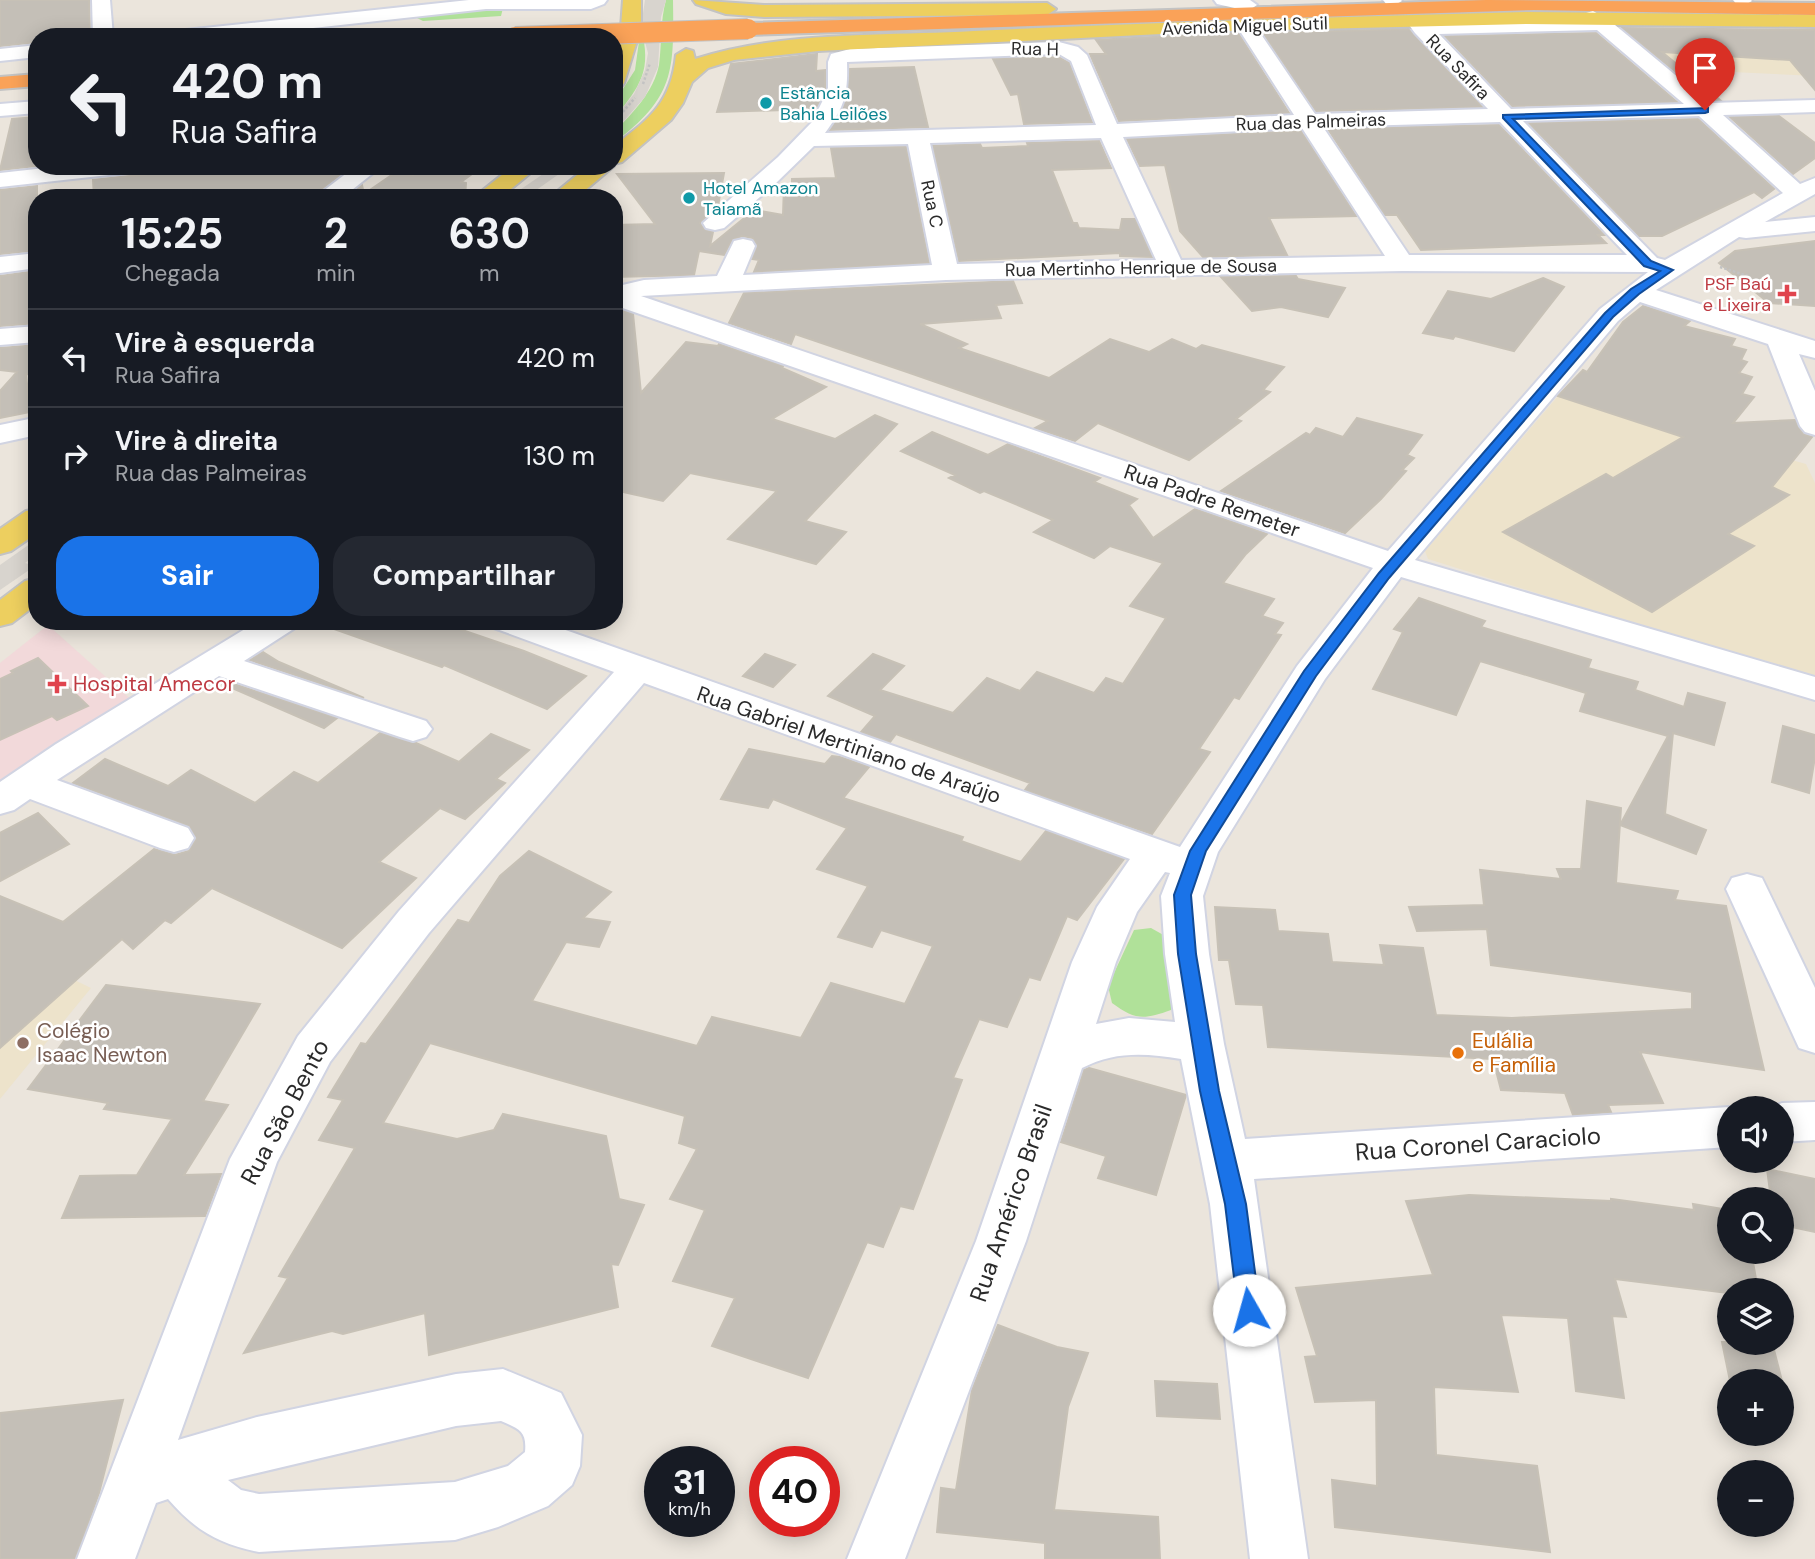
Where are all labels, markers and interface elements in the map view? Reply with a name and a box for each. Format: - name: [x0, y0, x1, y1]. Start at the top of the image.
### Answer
- street label: Avenida Miguel Sutil: [1162, 11, 1328, 41]
- street label: Rua Safira: [1421, 29, 1495, 105]
- street label: Rua H: [1011, 37, 1059, 61]
- pin: [1675, 38, 1735, 110]
- text: 420 m: [171, 49, 323, 113]
- icon: arrive: [1686, 49, 1724, 87]
- icon: left: [56, 56, 147, 147]
- place label: Estância Bahia Leilões: [780, 81, 888, 126]
- marker: Estância Bahia Leilões: [758, 95, 774, 111]
- street label: Rua das Palmeiras: [1235, 107, 1387, 137]
- text: Rua Safira: [171, 111, 318, 153]
- place label: Hotel Amazon Taiamã: [703, 176, 818, 221]
- street label: Rua C: [915, 178, 949, 230]
- marker: Hotel Amazon Taiamã: [681, 190, 697, 206]
- text: 15:25: [121, 206, 223, 261]
- text: 2: [324, 206, 348, 261]
- text: 630: [448, 206, 530, 261]
- street label: Rua Mertinho Henrique de Sousa: [1005, 254, 1277, 282]
- text: Chegada: [125, 258, 220, 288]
- text: min: [316, 258, 356, 288]
- text: m: [479, 258, 500, 288]
- place label: PSF Baú e Lixeira: [1703, 272, 1771, 317]
- marker: PSF Baú e Lixeira: [1777, 284, 1797, 304]
- text: Vire à esquerda: [115, 326, 315, 360]
- icon: left: [56, 339, 94, 377]
- text: 420 m: [517, 341, 595, 375]
- text: Rua Safira: [115, 360, 220, 390]
- text: Vire à direita: [115, 424, 278, 458]
- icon: right: [56, 437, 94, 475]
- text: 130 m: [524, 439, 595, 473]
- text: Rua das Palmeiras: [115, 458, 307, 488]
- street label: Rua Padre Remeter: [1120, 458, 1304, 544]
- button: Sair: [56, 536, 319, 616]
- button: Compartilhar: [333, 536, 595, 616]
- place label: Hospital Amecor: [73, 670, 235, 698]
- marker: Hospital Amecor: [47, 674, 67, 694]
- street label: Rua Gabriel Mertiniano de Araújo: [693, 680, 1005, 810]
- place label: Colégio Isaac Newton: [37, 1017, 167, 1069]
- place label: Eulália e Família: [1472, 1027, 1556, 1079]
- street label: Rua São Bento: [233, 1034, 336, 1190]
- marker: Colégio Isaac Newton: [15, 1035, 31, 1051]
- marker: Eulália e Família: [1450, 1045, 1466, 1061]
- map controls: [1717, 1096, 1794, 1537]
- button: sound: [1717, 1096, 1794, 1173]
- street label: Rua Américo Brasil: [962, 1100, 1059, 1306]
- street label: Rua Coronel Caraciolo: [1354, 1119, 1602, 1168]
- button: search: [1717, 1187, 1794, 1264]
- position arrow: [1212, 1273, 1286, 1347]
- button: layers: [1717, 1278, 1794, 1355]
- button: +: [1717, 1369, 1794, 1446]
- speed limit sign: 40: [749, 1446, 840, 1537]
- text: 31: [673, 1459, 706, 1505]
- button: −: [1717, 1460, 1794, 1537]
- text: km/h: [668, 1497, 711, 1521]

